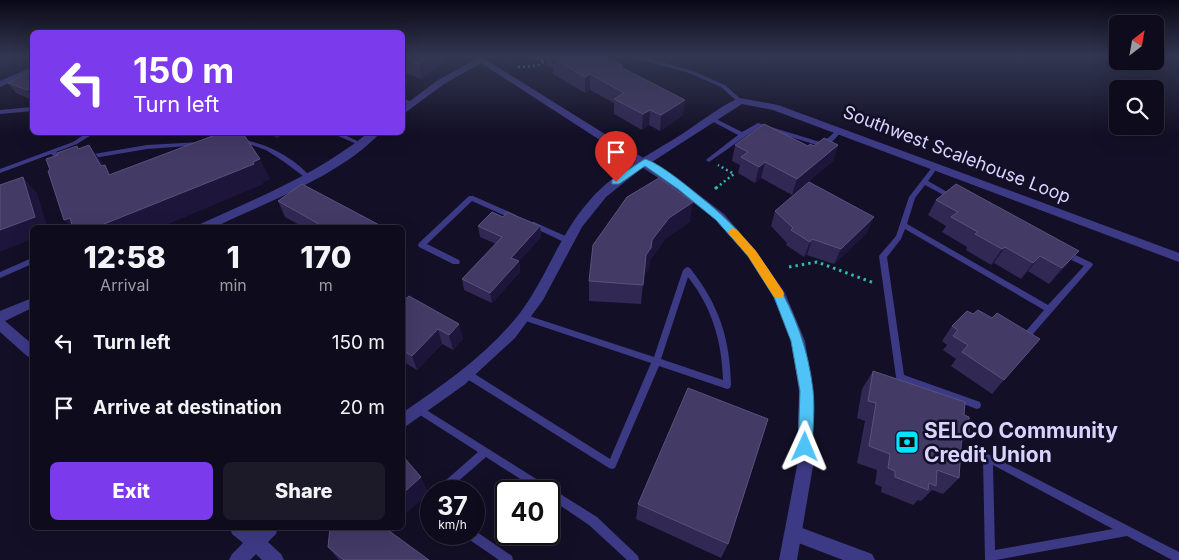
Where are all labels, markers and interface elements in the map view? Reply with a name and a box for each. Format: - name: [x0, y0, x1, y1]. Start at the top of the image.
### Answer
- north arrow: [1109, 15, 1164, 70]
- map controls: [1109, 15, 1164, 135]
- text: 150 m: [133, 49, 234, 91]
- icon: left: [50, 50, 115, 115]
- button: search: [1109, 80, 1164, 135]
- text: Turn left: [133, 91, 219, 117]
- street label: Southwest Scalehouse Loop: [840, 101, 1074, 207]
- pin: [595, 131, 637, 182]
- icon: arrive: [602, 138, 630, 166]
- text: 12:58: [84, 239, 166, 275]
- text: 1: [226, 239, 240, 275]
- text: 170: [300, 239, 351, 275]
- text: Arrival: [100, 275, 149, 295]
- text: min: [219, 275, 247, 295]
- text: m: [319, 275, 333, 295]
- icon: left: [50, 329, 78, 357]
- text: Turn left: [93, 331, 171, 354]
- text: 150 m: [332, 331, 385, 354]
- icon: arrive: [50, 394, 78, 422]
- text: Arrive at destination: [93, 396, 282, 419]
- text: 20 m: [339, 396, 385, 419]
- place label: SELCO Community Credit Union: [924, 418, 1118, 467]
- position arrow: [778, 420, 830, 472]
- bank icon: SELCO Community Credit Union: [894, 429, 920, 455]
- button: Exit: [50, 462, 213, 520]
- button: Share: [223, 462, 385, 520]
- speed limit sign: 40: [495, 480, 560, 545]
- text: 37: [437, 491, 468, 521]
- text: km/h: [438, 517, 467, 532]

